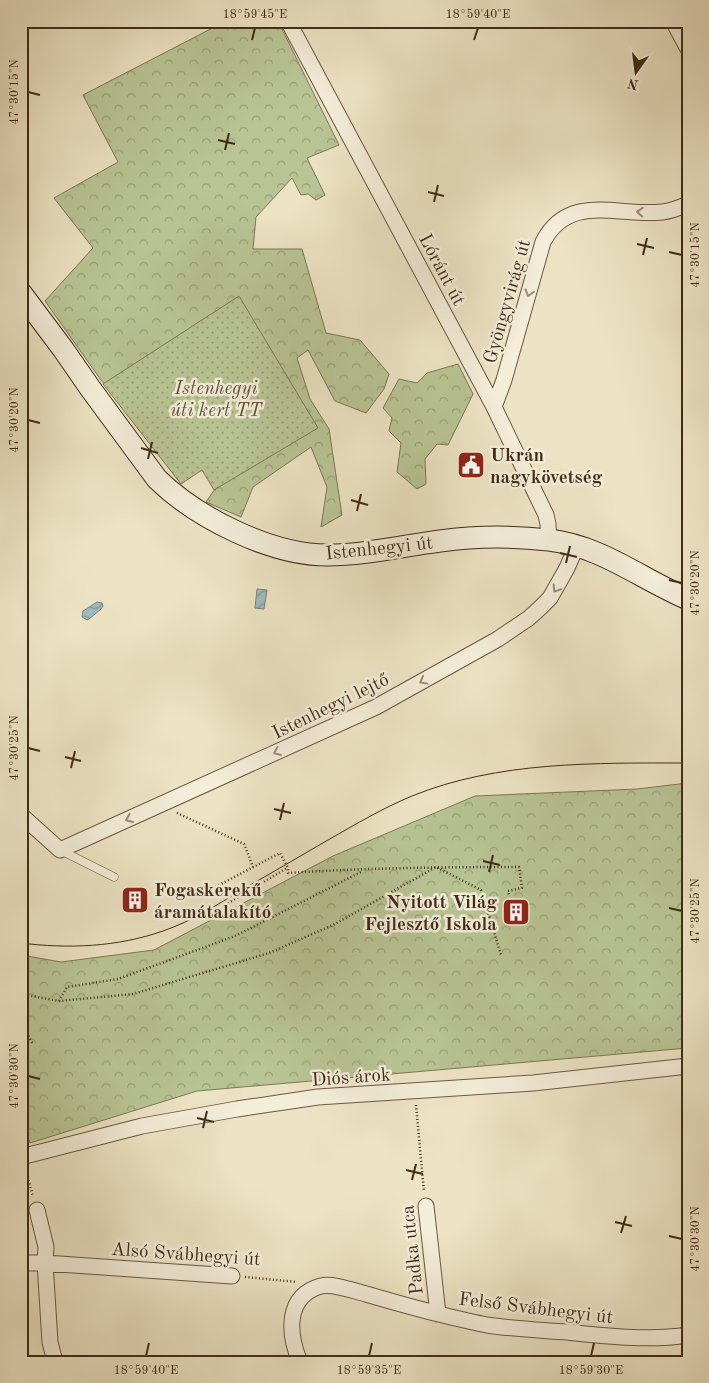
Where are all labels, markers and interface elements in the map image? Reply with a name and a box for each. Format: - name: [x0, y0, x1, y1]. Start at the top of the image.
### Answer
- text: 18°59'45"E: [223, 8, 287, 21]
- text: 18°59'40"E: [446, 8, 510, 21]
- north arrow: [612, 48, 662, 98]
- text: 47°30'15"N: [8, 59, 21, 125]
- text: N: [626, 75, 640, 92]
- one-way arrow: [636, 207, 644, 217]
- text: 47°30'15"N: [689, 222, 702, 288]
- street label: Lóránt út: [414, 231, 468, 309]
- street label: Gyöngyvirág út: [482, 237, 535, 366]
- one-way arrow: [524, 288, 534, 296]
- park label: Istenhegyi úti kert TT: [170, 380, 264, 421]
- text: 47°30'20"N: [9, 387, 21, 453]
- place label: Ukrán nagykövetség: [490, 447, 603, 488]
- public building icon: Ukrán nagykövetség: [456, 450, 486, 480]
- street label: Istenhegyi út: [325, 534, 434, 565]
- text: 47°30'20"N: [690, 550, 702, 616]
- one-way arrow: [552, 584, 562, 593]
- street label: Istenhegyi lejtő: [270, 671, 392, 744]
- one-way arrow: [420, 674, 429, 684]
- text: 47°30'25"N: [8, 715, 21, 781]
- one-way arrow: [274, 746, 283, 756]
- one-way arrow: [125, 813, 134, 824]
- text: 47°30'25"N: [689, 878, 702, 944]
- place label: Fogaskerekű áramátalakító: [154, 882, 271, 923]
- building icon: Fogaskerekű áramátalakító: [120, 885, 150, 915]
- place label: Nyitott Világ Fejlesztő Iskola: [364, 894, 497, 935]
- building icon: Nyitott Világ Fejlesztő Iskola: [501, 897, 531, 927]
- text: 47°30'30"N: [9, 1043, 21, 1109]
- street label: Diós árok: [311, 1066, 392, 1091]
- street label: Padka utca: [399, 1203, 428, 1296]
- text: 47°30'30"N: [690, 1206, 702, 1272]
- street label: Alsó Svábhegyi út: [111, 1241, 261, 1270]
- street label: Felső Svábhegyi út: [457, 1291, 614, 1328]
- text: 18°59'40"E: [114, 1364, 178, 1377]
- text: 18°59'35"E: [337, 1364, 401, 1377]
- text: 18°59'30"E: [559, 1364, 623, 1377]

